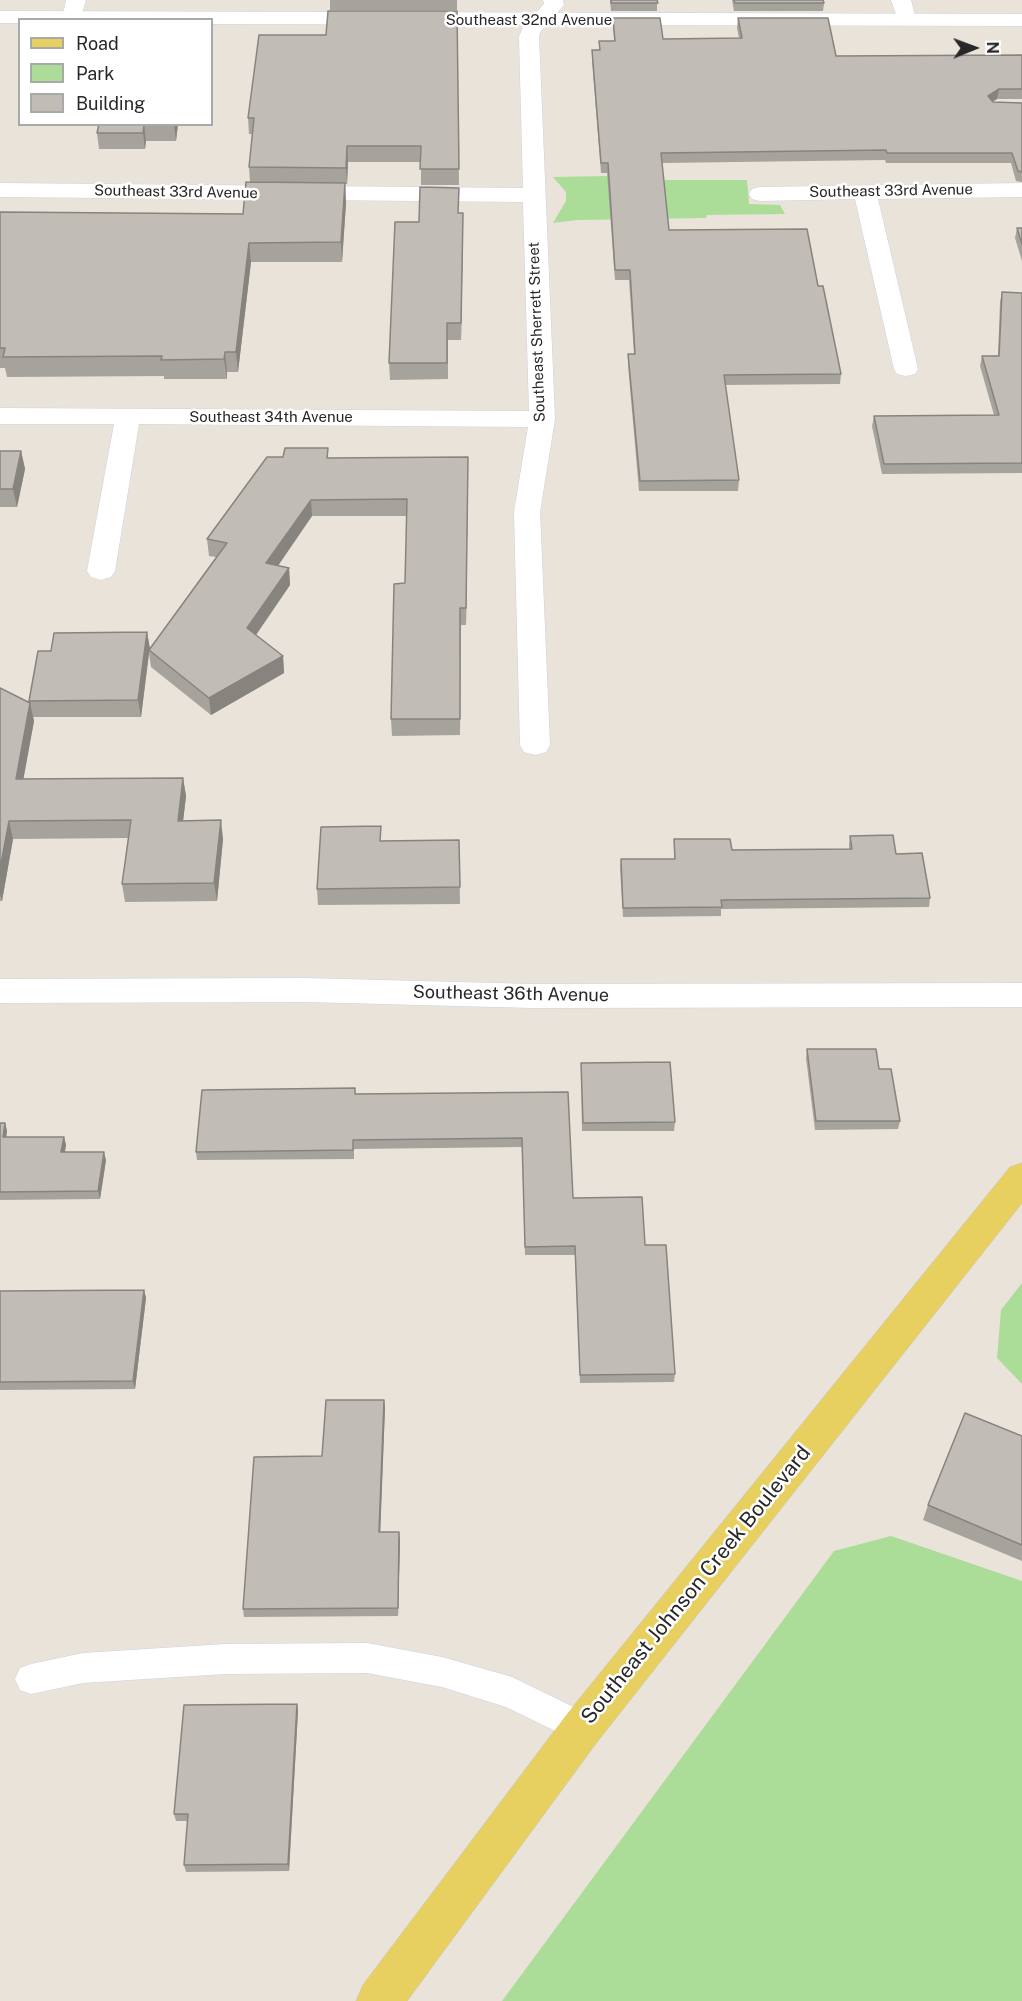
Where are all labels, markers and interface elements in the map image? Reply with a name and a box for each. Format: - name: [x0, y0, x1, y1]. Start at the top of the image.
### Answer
- street label: Southeast 32nd Avenue: [446, 11, 612, 29]
- legend: [18, 18, 213, 126]
- north arrow: [944, 18, 1004, 78]
- text: Road: [76, 33, 119, 54]
- text: N: [983, 41, 1002, 54]
- text: Park: [76, 63, 114, 84]
- text: Building: [76, 93, 145, 114]
- street label: Southeast 33rd Avenue: [809, 181, 973, 201]
- street label: Southeast 33rd Avenue: [94, 182, 258, 202]
- street label: Southeast Sherrett Street: [525, 241, 549, 423]
- street label: Southeast 34th Avenue: [189, 408, 353, 426]
- street label: Southeast 36th Avenue: [413, 981, 609, 1007]
- street label: Southeast Johnson Creek Boulevard: [576, 1441, 816, 1729]

